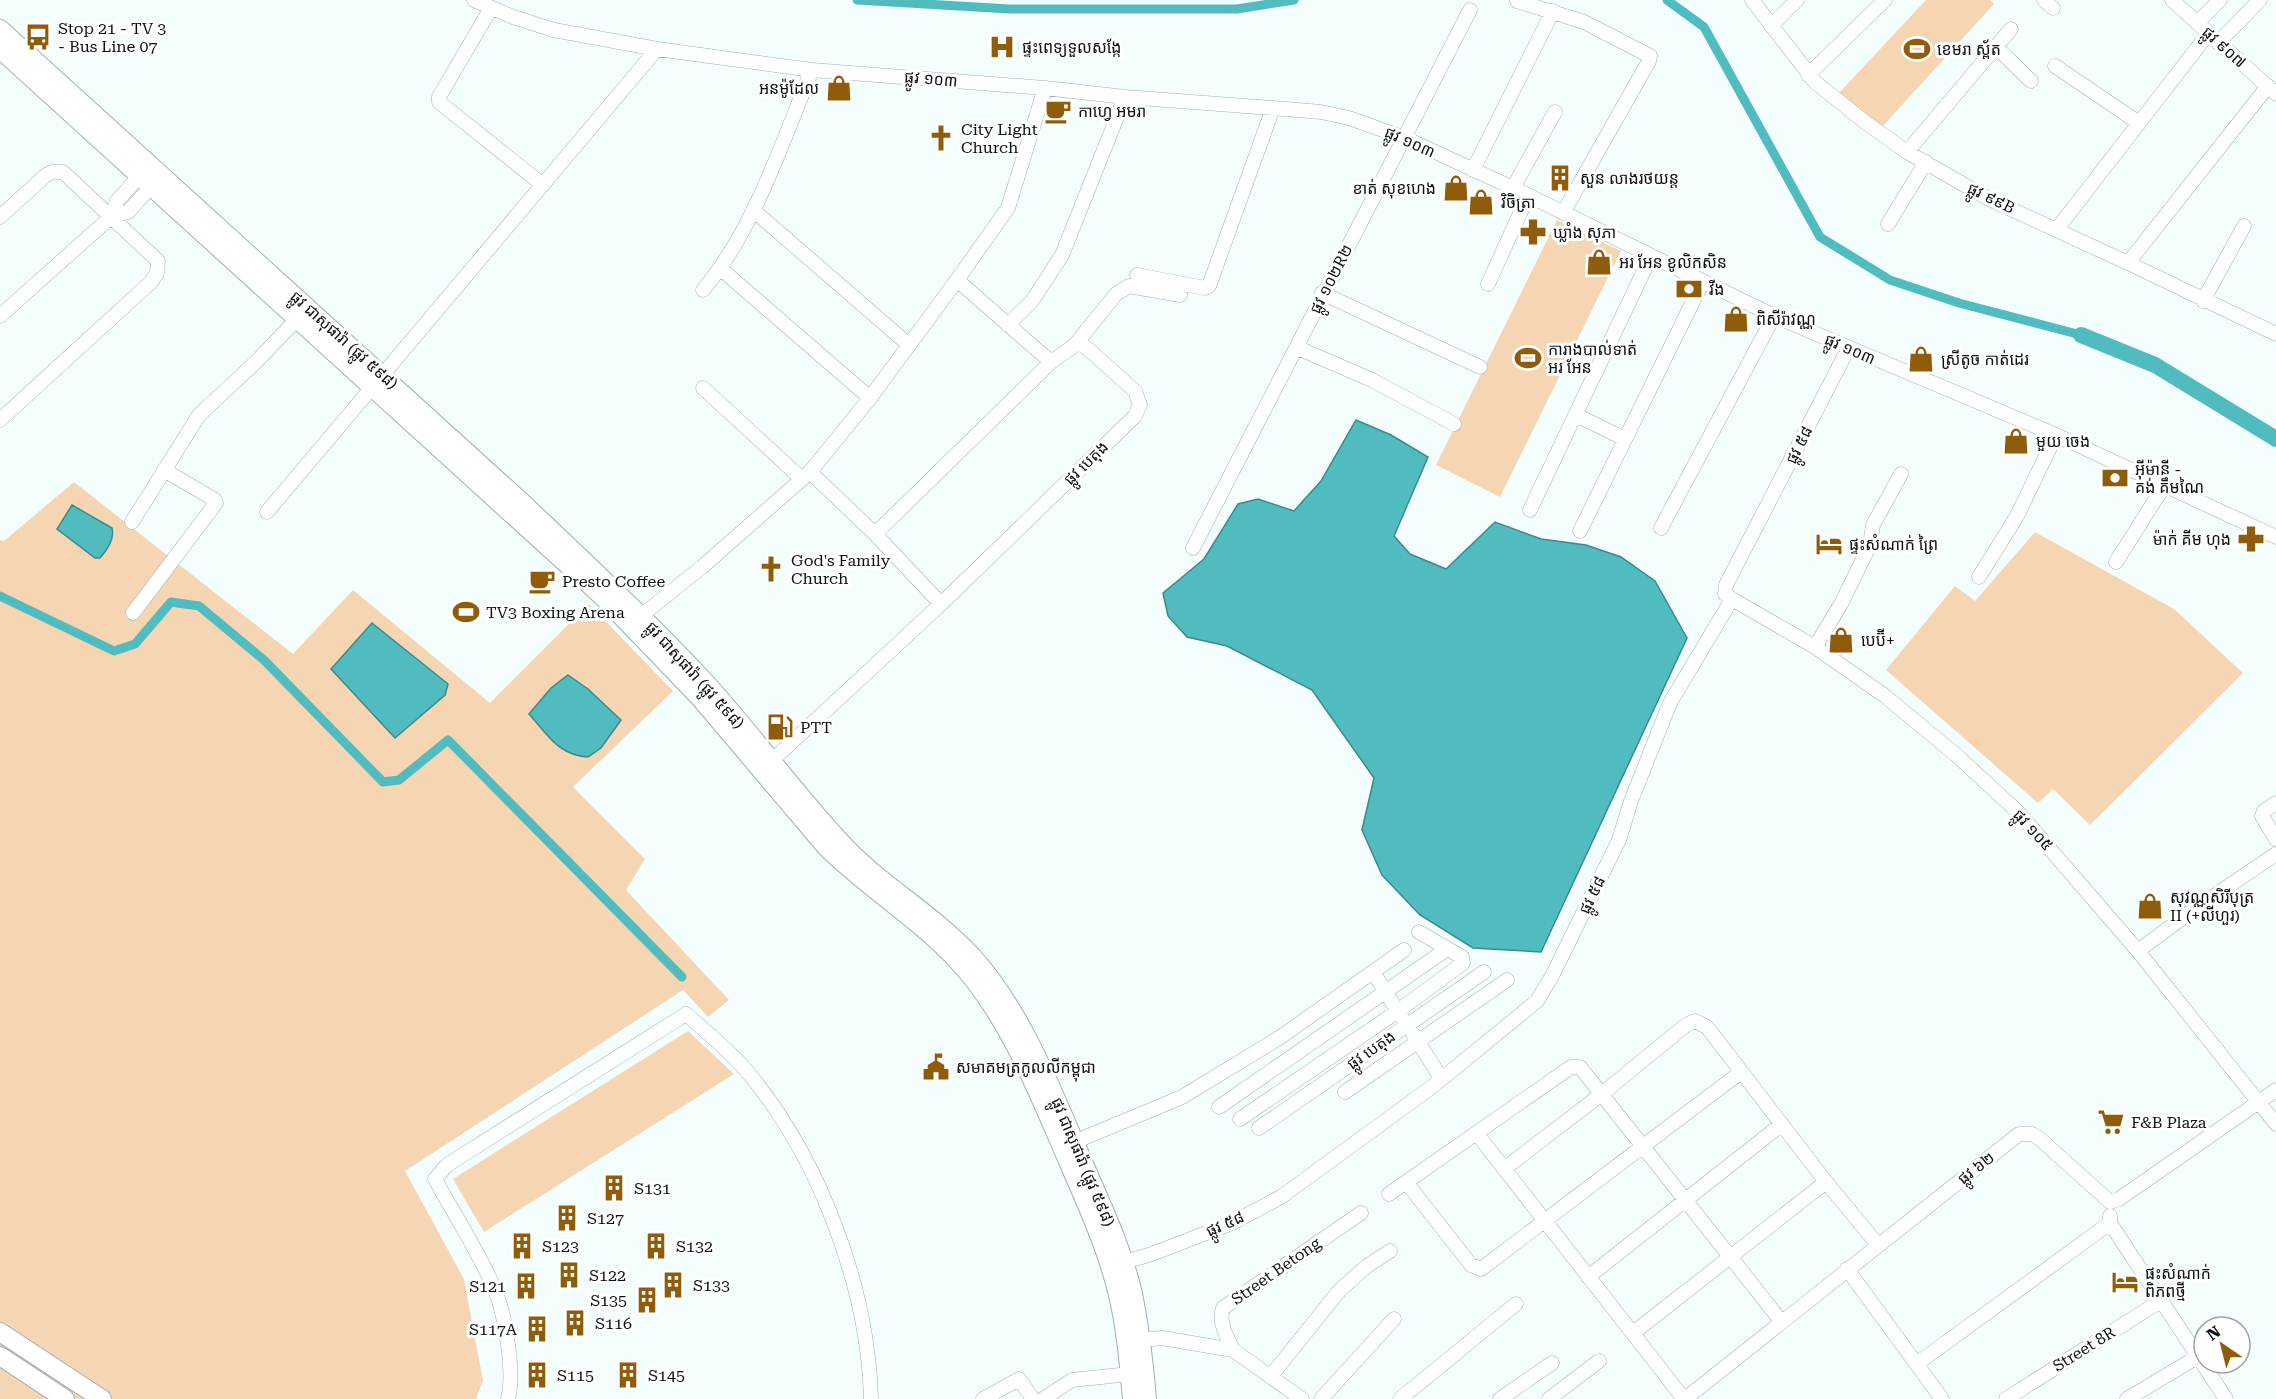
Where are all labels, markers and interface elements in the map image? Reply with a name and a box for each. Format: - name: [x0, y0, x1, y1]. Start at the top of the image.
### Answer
- place label: Stop 21 - TV 3 - Bus Line 07: [58, 19, 166, 56]
- bus stop icon: Stop 21 - TV 3 - Bus Line 07: [23, 22, 53, 52]
- street label: ផ្លូវ ៩០៧: [2195, 22, 2250, 75]
- hospital icon: ផ្ទះពេទ្យទួលសង្កែ: [987, 32, 1017, 62]
- sports icon: ខេមរា ស្ព័ត: [1902, 34, 1932, 64]
- place label: ផ្ទះពេទ្យទួលសង្កែ: [1022, 38, 1122, 57]
- place label: ខេមរា ស្ព័ត: [1937, 39, 2001, 59]
- street label: ផ្លូវ ១០៣: [903, 67, 958, 96]
- shop icon: អនម៉ូដែល: [824, 73, 854, 103]
- place label: អនម៉ូដែល: [759, 78, 819, 98]
- cafe icon: កាហ្វេ អមរា: [1043, 96, 1073, 126]
- place label: កាហ្វេ អមរា: [1078, 102, 1146, 121]
- place label: City Light Church: [961, 120, 1038, 157]
- street label: ផ្លូវ ១០៣: [1380, 122, 1438, 166]
- church icon: City Light Church: [926, 123, 956, 153]
- building icon: សួន លាងរថយន្ត: [1545, 163, 1575, 193]
- place label: សួន លាងរថយន្ត: [1580, 169, 1679, 188]
- shop icon: ខាត់ សុខហេង: [1441, 173, 1471, 203]
- place label: ខាត់ សុខហេង: [1352, 178, 1436, 199]
- street label: ផ្លូវ ៩៩B: [1962, 178, 2018, 222]
- shop icon: វិចិត្រា: [1466, 187, 1496, 217]
- place label: វិចិត្រា: [1500, 192, 1535, 212]
- pharmacy icon: ឃ្លាំង សុភា: [1518, 217, 1548, 247]
- place label: ឃ្លាំង សុភា: [1553, 222, 1616, 243]
- street label: ផ្លូវ ១០២R២: [1306, 241, 1361, 319]
- shop icon: អរ អែន ខូលិកសិន: [1584, 247, 1614, 277]
- place label: អរ អែន ខូលិកសិន: [1619, 253, 1727, 272]
- bank icon: វីង: [1674, 274, 1704, 304]
- place label: វីង: [1708, 279, 1724, 299]
- street label: ផ្លូវ ជាសុផារ៉ា (ផ្លូវ ៥៩៨): [283, 287, 402, 397]
- shop icon: ពិសីរ៉ាវណ្ណ: [1721, 304, 1751, 334]
- place label: ពិសីរ៉ាវណ្ណ: [1756, 309, 1816, 329]
- street label: ផ្លូវ ១០៣: [1820, 330, 1878, 373]
- place label: ការាងបាល់ទាត់ អរ អែន: [1548, 339, 1637, 377]
- sports icon: ការាងបាល់ទាត់ អរ អែន: [1513, 343, 1543, 373]
- shop icon: ស្រីតូច កាត់ដេរ: [1906, 344, 1936, 374]
- place label: ស្រីតូច កាត់ដេរ: [1941, 349, 2029, 369]
- street label: ផ្លូវ ៥៨: [1782, 423, 1821, 469]
- shop icon: មួយ ចេង: [2001, 426, 2031, 456]
- place label: មួយ ចេង: [2036, 432, 2090, 451]
- street label: ផ្លូវ បេតុង: [1060, 437, 1115, 492]
- place label: អ៊ីម៉ានី - គង់ គឹមណៃ: [2135, 459, 2204, 497]
- bank icon: អ៊ីម៉ានី - គង់ គឹមណៃ: [2100, 463, 2130, 493]
- pharmacy icon: ម៉ាក់ គីម ហុង: [2236, 524, 2266, 554]
- hotel icon: ផ្ទះសំណាក់ ព្រៃ: [1814, 529, 1844, 559]
- place label: ម៉ាក់ គីម ហុង: [2153, 529, 2231, 550]
- place label: ផ្ទះសំណាក់ ព្រៃ: [1849, 534, 1938, 554]
- place label: God's Family Church: [791, 551, 891, 588]
- church icon: God's Family Church: [756, 554, 786, 584]
- cafe icon: Presto Coffee: [527, 566, 557, 596]
- place label: Presto Coffee: [562, 572, 665, 591]
- sports icon: TV3 Boxing Arena: [451, 597, 481, 627]
- place label: TV3 Boxing Arena: [486, 603, 625, 622]
- street label: ផ្លូវ ជាសុផារ៉ា (ផ្លូវ ៥៩៨): [638, 617, 748, 736]
- shop icon: បេប៊ី+: [1826, 625, 1856, 655]
- place label: បេប៊ី+: [1861, 628, 1895, 650]
- fuel station icon: PTT: [765, 712, 795, 742]
- place label: PTT: [800, 718, 832, 737]
- street label: ផ្លូវ ១០៥: [2006, 805, 2057, 858]
- street label: ផ្លូវ ៥៨: [1575, 873, 1614, 919]
- place label: សុវណ្ណសិរីបុត្រ II (+លីហួរ): [2170, 888, 2254, 925]
- shop icon: សុវណ្ណសិរីបុត្រ II (+លីហួរ): [2135, 891, 2165, 921]
- street label: ផ្លូវ បេតុង: [1343, 1027, 1401, 1077]
- public building icon: សមាគមត្រកូលលីកម្ពុជា: [921, 1052, 951, 1082]
- place label: សមាគមត្រកូលលីកម្ពុជា: [956, 1057, 1096, 1082]
- street label: ផ្លូវ ជាសុផារ៉ា (ផ្លូវ ៥៩៨): [1043, 1095, 1119, 1231]
- supermarket icon: F&B Plaza: [2096, 1107, 2126, 1137]
- place label: F&B Plaza: [2131, 1113, 2207, 1132]
- street label: ផ្លូវ ៦២: [1954, 1148, 2001, 1192]
- building icon: S131: [599, 1173, 629, 1203]
- place label: S131: [634, 1179, 671, 1198]
- building icon: S127: [552, 1203, 582, 1233]
- street label: ផ្លូវ ៥៨: [1203, 1207, 1249, 1245]
- place label: S127: [587, 1209, 624, 1228]
- building icon: S123: [507, 1231, 537, 1261]
- building icon: S132: [641, 1231, 671, 1261]
- street label: Street Betong: [1228, 1233, 1325, 1309]
- place label: S123: [542, 1237, 579, 1256]
- place label: S132: [676, 1237, 713, 1256]
- building icon: S122: [554, 1260, 584, 1290]
- place label: ផ្ទះសំណាក់ ពិភពថ្មី: [2145, 1263, 2211, 1301]
- place label: S122: [589, 1266, 626, 1285]
- hotel icon: ផ្ទះសំណាក់ ពិភពថ្មី: [2110, 1267, 2140, 1297]
- building icon: S133: [658, 1270, 688, 1300]
- building icon: S121: [511, 1271, 541, 1301]
- place label: S133: [693, 1276, 730, 1295]
- place label: S121: [469, 1277, 506, 1296]
- building icon: S135: [632, 1285, 662, 1315]
- place label: S135: [590, 1291, 627, 1310]
- building icon: S116: [560, 1308, 590, 1338]
- building icon: S117A: [522, 1314, 552, 1344]
- place label: S116: [595, 1314, 632, 1333]
- north arrow: [2192, 1315, 2252, 1375]
- place label: S117A: [469, 1320, 518, 1339]
- street label: Street 8R: [2049, 1322, 2119, 1376]
- text: N: [2203, 1322, 2224, 1344]
- building icon: S115: [522, 1360, 552, 1390]
- building icon: S145: [613, 1360, 643, 1390]
- place label: S115: [557, 1366, 594, 1385]
- place label: S145: [648, 1366, 685, 1385]

